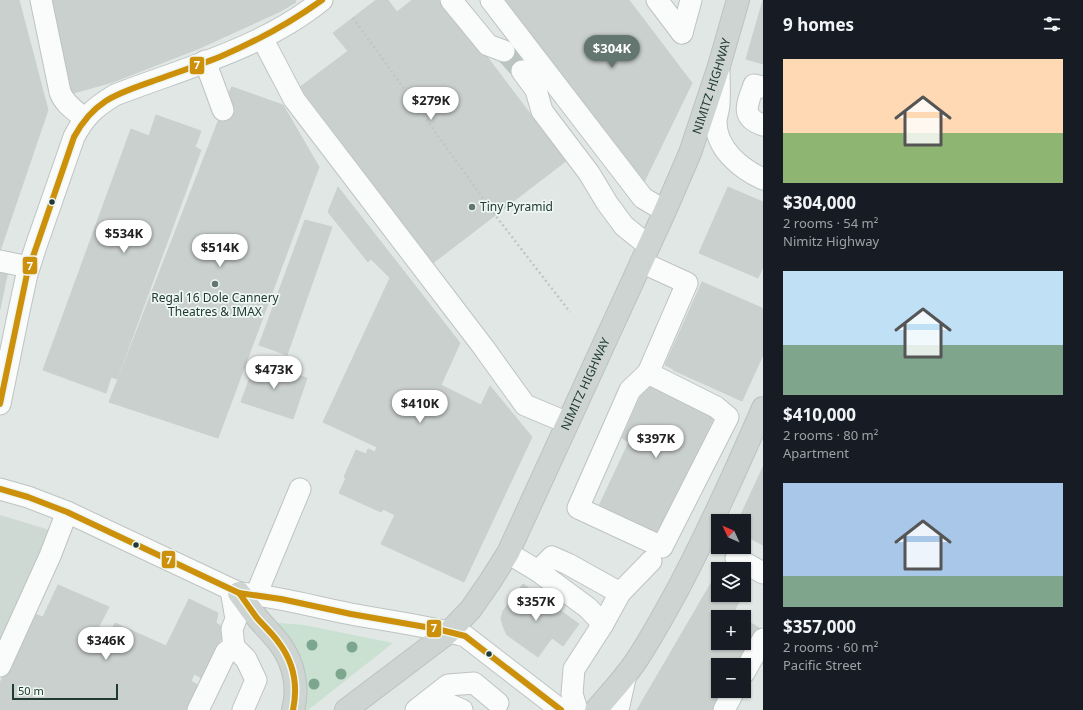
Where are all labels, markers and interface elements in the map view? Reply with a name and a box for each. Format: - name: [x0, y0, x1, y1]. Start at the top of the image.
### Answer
- text: 9 homes: [783, 13, 854, 36]
- icon: filters: [1041, 13, 1063, 35]
- pin: $304K: [584, 35, 640, 69]
- street label: NIMITZ HIGHWAY: [688, 36, 735, 136]
- text: $304K: [593, 39, 631, 57]
- line badge: 7: [189, 56, 205, 75]
- text: 7: [194, 57, 200, 72]
- icon: home: [887, 85, 959, 157]
- pin: $279K: [403, 87, 459, 121]
- text: $279K: [412, 91, 450, 109]
- text: $304,000: [783, 191, 856, 214]
- unlabelled marker: [47, 197, 57, 207]
- place label: Tiny Pyramid: [480, 198, 553, 215]
- marker: Tiny Pyramid: [467, 202, 477, 212]
- text: 2 rooms · 54 m²: [783, 214, 878, 232]
- pin: $534K: [96, 220, 152, 254]
- text: $534K: [105, 224, 143, 242]
- text: Nimitz Highway: [783, 232, 879, 250]
- pin: $514K: [192, 234, 248, 268]
- text: $514K: [201, 238, 239, 256]
- line badge: 7: [22, 256, 38, 275]
- text: 7: [27, 258, 33, 273]
- marker: Regal 16 Dole Cannery Theatres & IMAX: [210, 279, 220, 289]
- place label: Regal 16 Dole Cannery Theatres & IMAX: [151, 289, 280, 320]
- icon: home: [887, 297, 959, 369]
- street label: NIMITZ HIGHWAY: [557, 335, 614, 433]
- pin: $473K: [246, 356, 302, 390]
- text: $473K: [255, 360, 293, 378]
- pin: $410K: [392, 390, 448, 424]
- text: $410K: [401, 394, 439, 412]
- text: $410,000: [783, 403, 856, 426]
- pin: $397K: [628, 425, 684, 459]
- text: 2 rooms · 80 m²: [783, 426, 878, 444]
- text: $397K: [637, 429, 675, 447]
- text: Apartment: [783, 444, 849, 462]
- icon: home: [887, 509, 959, 581]
- north arrow: [711, 514, 751, 554]
- map controls: [711, 514, 751, 698]
- unlabelled marker: [131, 540, 141, 550]
- line badge: 7: [161, 550, 176, 569]
- text: 7: [166, 552, 172, 567]
- button: layers: [711, 562, 751, 602]
- pin: $357K: [508, 588, 564, 622]
- text: $357K: [517, 592, 555, 610]
- button: +: [711, 610, 751, 650]
- text: $357,000: [783, 615, 856, 638]
- line badge: 7: [426, 619, 442, 638]
- text: 7: [431, 620, 437, 635]
- pin: $346K: [78, 627, 134, 661]
- text: $346K: [87, 631, 125, 649]
- text: 2 rooms · 60 m²: [783, 638, 878, 656]
- unlabelled marker: [484, 649, 494, 659]
- text: Pacific Street: [783, 656, 862, 674]
- button: −: [711, 658, 751, 698]
- scale bar: [12, 682, 118, 701]
- text: 50 m: [18, 683, 44, 698]

